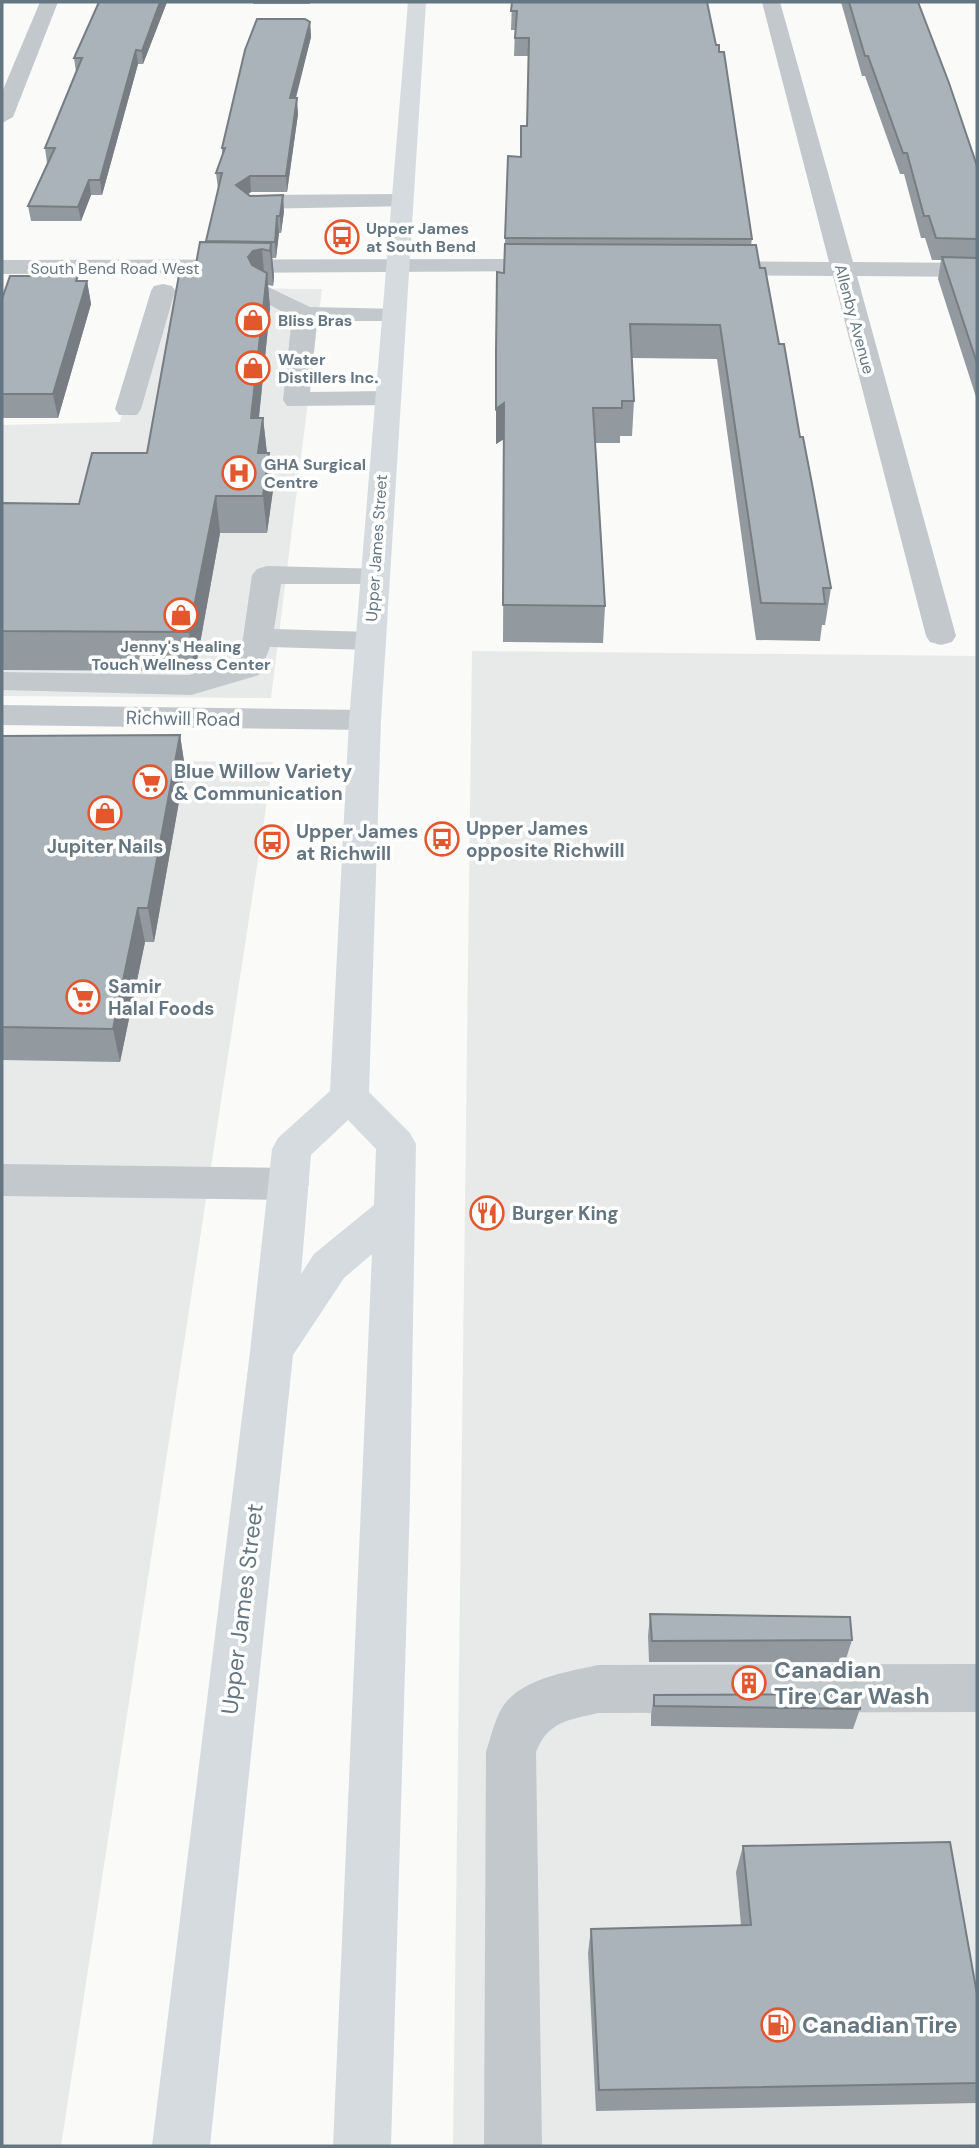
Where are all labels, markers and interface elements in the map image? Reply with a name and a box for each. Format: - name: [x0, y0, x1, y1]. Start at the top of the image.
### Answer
- bus stop icon: Upper James at South Bend: [323, 218, 361, 256]
- place label: Upper James at South Bend: [366, 218, 476, 257]
- street label: South Bend Road West: [30, 258, 200, 279]
- street label: Allenby Avenue: [830, 262, 879, 376]
- shop icon: Bliss Bras: [234, 301, 272, 339]
- place label: Bliss Bras: [278, 310, 352, 331]
- shop icon: Water Distillers Inc.: [234, 349, 272, 387]
- place label: Water Distillers Inc.: [278, 349, 378, 388]
- hospital icon: GHA Surgical Centre: [220, 454, 258, 492]
- place label: GHA Surgical Centre: [264, 454, 366, 493]
- street label: Upper James Street: [361, 474, 392, 622]
- shop icon: Jenny's Healing Touch Wellness Center: [162, 596, 200, 634]
- place label: Jenny's Healing Touch Wellness Center: [91, 636, 271, 675]
- street label: Richwill Road: [126, 705, 240, 732]
- place label: Blue Willow Variety & Communication: [174, 759, 353, 806]
- supermarket icon: Blue Willow Variety & Communication: [131, 763, 169, 801]
- shop icon: Jupiter Nails: [86, 794, 124, 832]
- place label: Upper James opposite Richwill: [466, 816, 625, 863]
- place label: Upper James at Richwill: [296, 819, 418, 866]
- bus stop icon: Upper James opposite Richwill: [423, 820, 461, 858]
- bus stop icon: Upper James at Richwill: [253, 823, 291, 861]
- place label: Jupiter Nails: [47, 834, 163, 859]
- place label: Samir Halal Foods: [108, 974, 214, 1021]
- supermarket icon: Samir Halal Foods: [64, 978, 102, 1016]
- restaurant icon: Burger King: [468, 1194, 506, 1232]
- place label: Burger King: [512, 1201, 619, 1226]
- street label: Upper James Street: [214, 1502, 270, 1716]
- place label: Canadian Tire Car Wash: [774, 1655, 930, 1711]
- building icon: Canadian Tire Car Wash: [730, 1664, 768, 1702]
- fuel station icon: Canadian Tire: [759, 2006, 797, 2044]
- place label: Canadian Tire: [802, 2010, 958, 2040]

